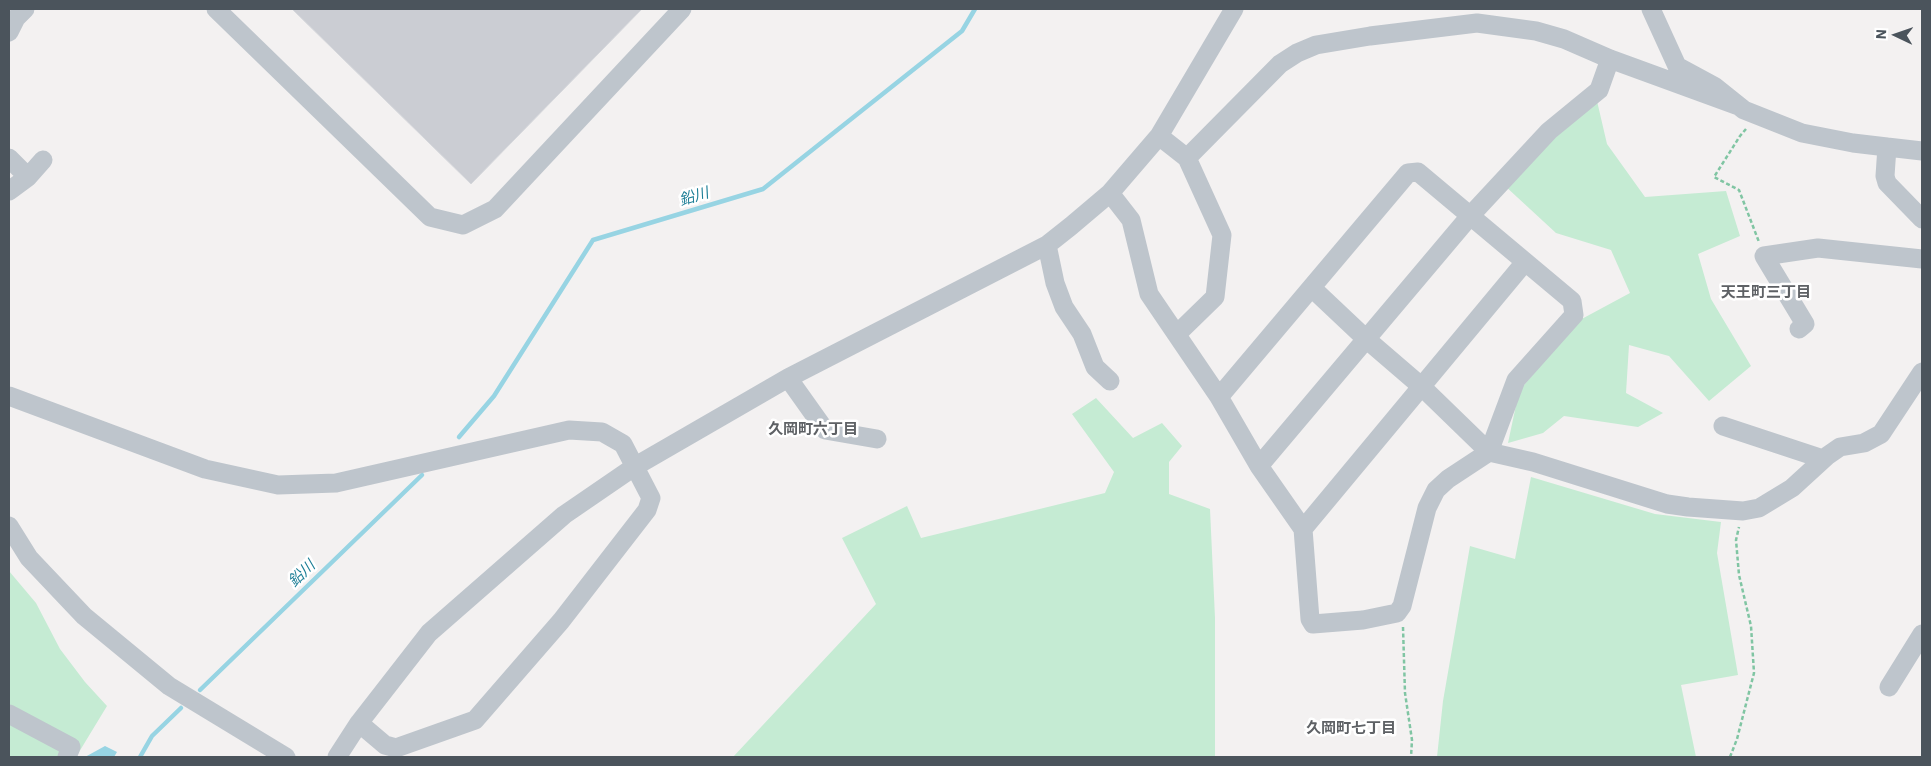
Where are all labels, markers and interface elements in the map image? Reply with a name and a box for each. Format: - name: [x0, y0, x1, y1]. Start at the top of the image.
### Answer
- north arrow: [1871, 10, 1921, 60]
- text: N: [1872, 29, 1890, 40]
- water label: 鉛川: [677, 184, 711, 210]
- district label: 天王町三丁目: [1721, 284, 1811, 302]
- district label: 久岡町六丁目: [768, 421, 858, 439]
- water label: 鉛川: [285, 557, 319, 591]
- district label: 久岡町七丁目: [1306, 720, 1396, 738]

